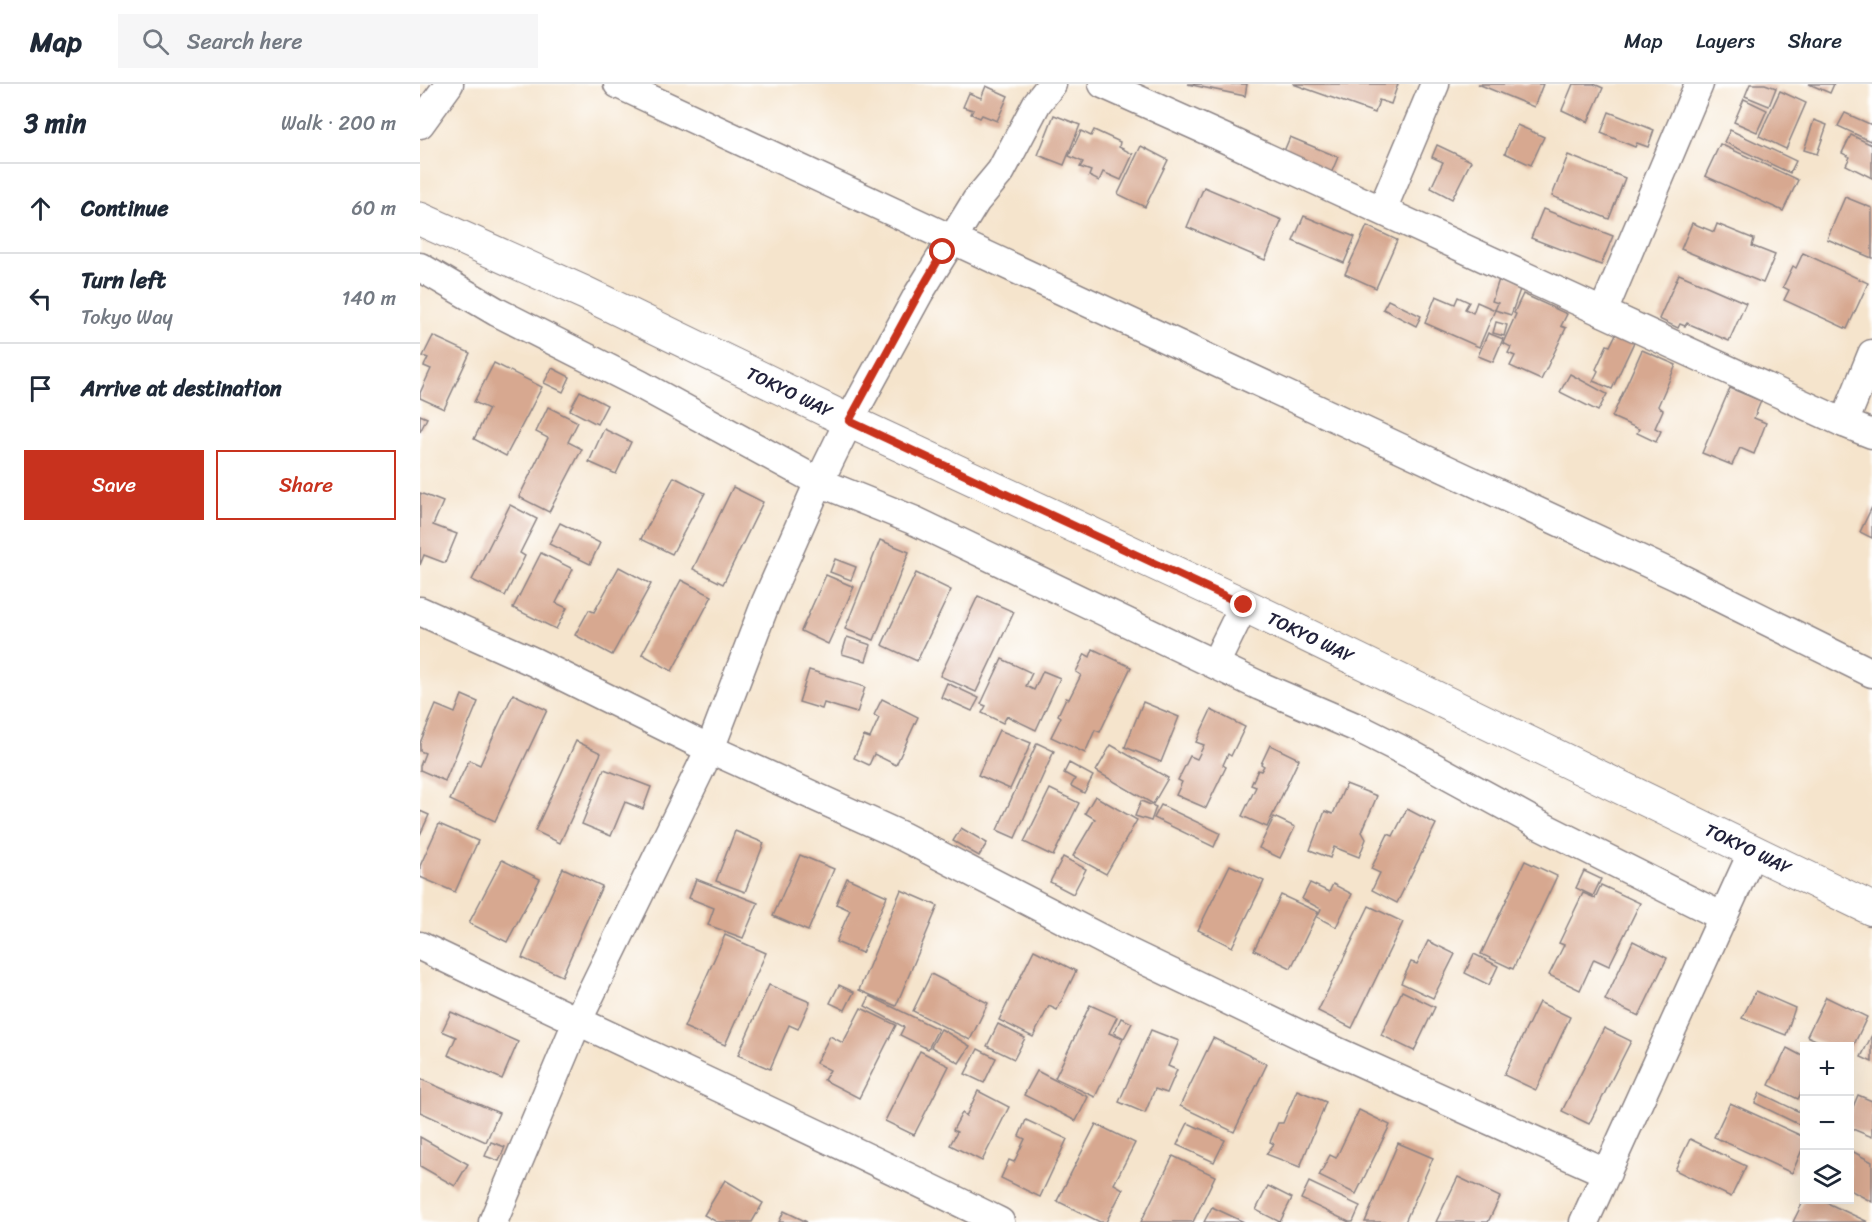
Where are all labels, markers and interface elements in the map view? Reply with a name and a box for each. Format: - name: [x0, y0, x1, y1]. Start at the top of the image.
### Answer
- search box: [118, 14, 538, 68]
- text: Map: [30, 17, 82, 66]
- text: Search here: [187, 22, 303, 61]
- text: Map: [1624, 22, 1663, 60]
- text: Layers: [1696, 22, 1755, 60]
- text: Share: [1788, 22, 1842, 60]
- icon: search: [139, 25, 172, 58]
- text: 3 min: [24, 100, 86, 146]
- text: Walk · 200 m: [281, 106, 396, 141]
- text: Continue: [81, 189, 169, 228]
- text: 60 m: [351, 191, 396, 226]
- icon: ahead: [24, 192, 57, 225]
- route start: [929, 238, 955, 264]
- text: Turn left: [81, 261, 166, 300]
- text: 140 m: [342, 281, 396, 316]
- icon: left: [24, 282, 57, 315]
- text: Tokyo Way: [81, 300, 173, 335]
- street label: TOKYO WAY: [741, 357, 839, 427]
- text: Arrive at destination: [81, 369, 282, 408]
- icon: arrive: [24, 372, 57, 405]
- button: Save: [24, 450, 204, 520]
- button: Share: [216, 450, 396, 520]
- route end: [1230, 591, 1256, 617]
- street label: TOKYO WAY: [1262, 603, 1360, 672]
- street label: TOKYO WAY: [1699, 814, 1798, 884]
- map controls: [1800, 1042, 1854, 1204]
- button: +: [1800, 1042, 1854, 1096]
- button: −: [1800, 1096, 1854, 1150]
- button: layers: [1800, 1150, 1854, 1204]

